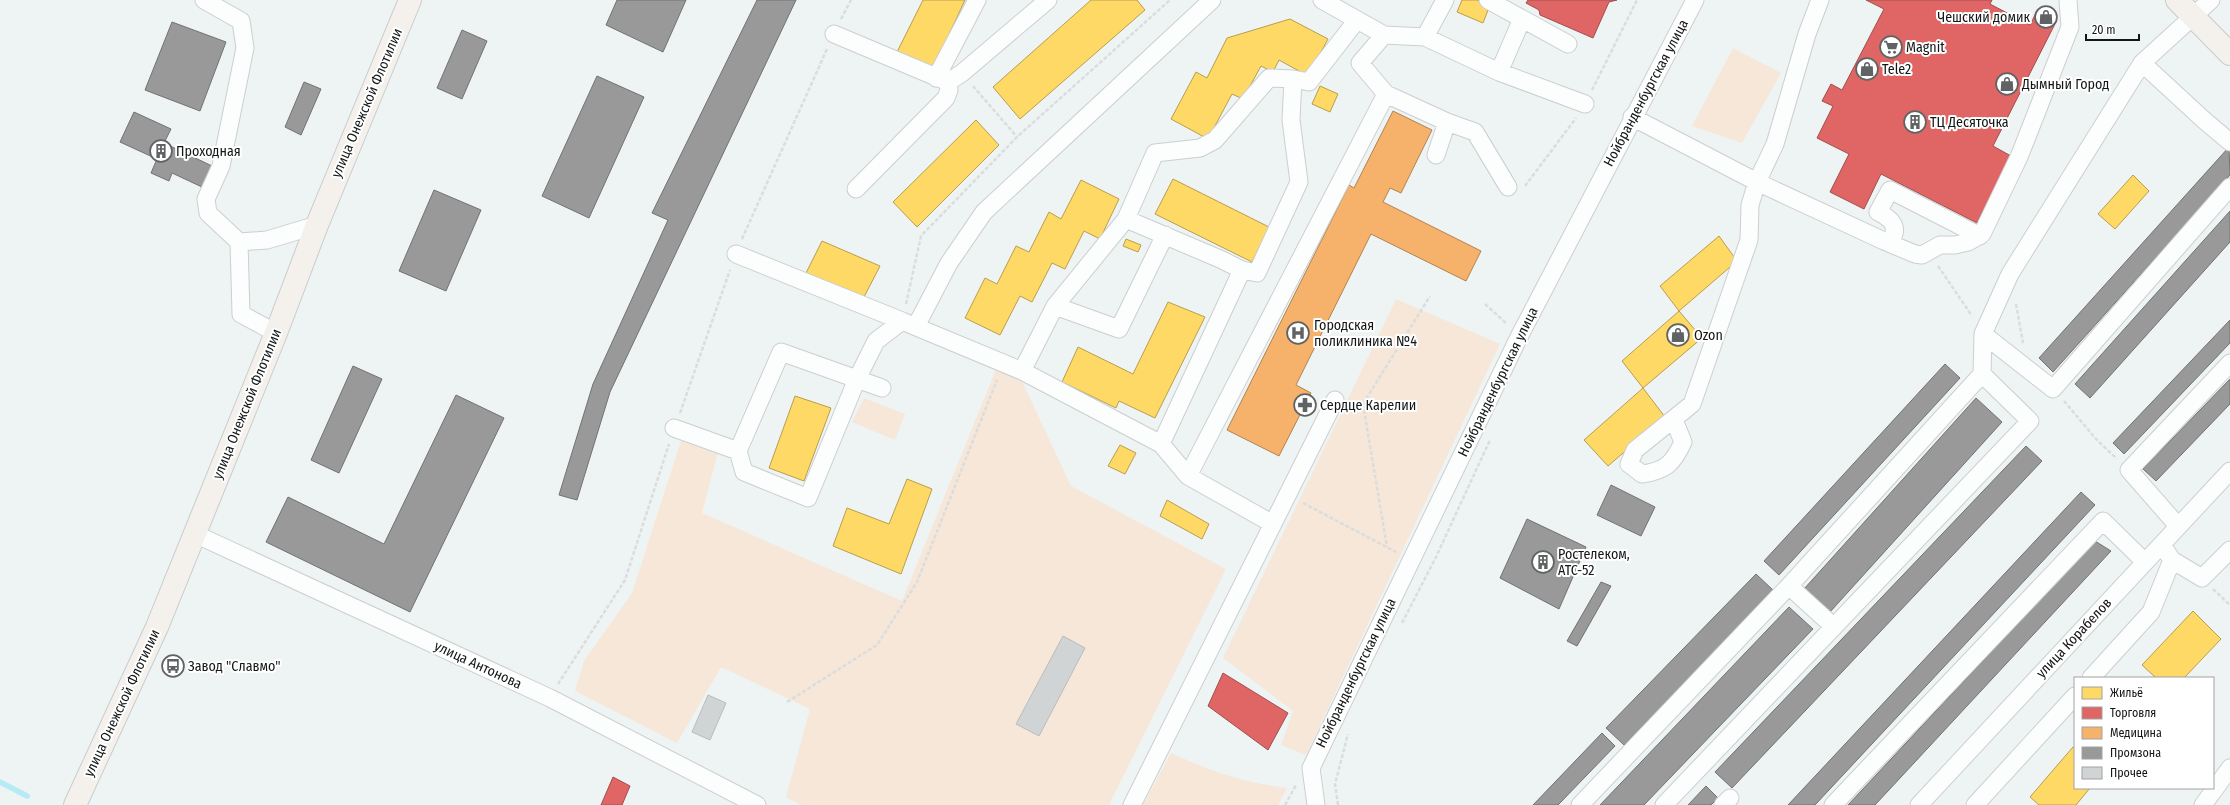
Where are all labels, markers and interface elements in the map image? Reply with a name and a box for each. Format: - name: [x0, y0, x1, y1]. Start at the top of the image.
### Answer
- shop icon: Чешский домик: [2033, 4, 2059, 30]
- place label: Чешский домик: [1938, 9, 2030, 26]
- street label: Нойбранденбургская улица: [1600, 16, 1692, 169]
- scale bar: [2086, 16, 2139, 42]
- text: 20 m: [2092, 23, 2116, 37]
- street label: улица Онежской Флотилии: [328, 26, 406, 180]
- supermarket icon: Magnit: [1878, 34, 1904, 60]
- place label: Magnit: [1906, 39, 1945, 56]
- shop icon: Tele2: [1854, 56, 1880, 82]
- place label: Tele2: [1882, 61, 1911, 78]
- shop icon: Дымный Город: [1994, 71, 2020, 97]
- place label: Дымный Город: [2021, 76, 2109, 93]
- building icon: ТЦ Десяточка: [1902, 109, 1928, 135]
- place label: ТЦ Десяточка: [1930, 114, 2009, 131]
- building icon: Проходная: [148, 138, 174, 164]
- place label: Проходная: [176, 143, 241, 160]
- street label: Нойбранденбургская улица: [1454, 304, 1542, 460]
- place label: Городская поликлиника №4: [1314, 317, 1417, 350]
- hospital icon: Городская поликлиника №4: [1285, 320, 1311, 346]
- shop icon: Ozon: [1665, 322, 1691, 348]
- street label: улица Онежской Флотилии: [209, 326, 285, 482]
- place label: Ozon: [1694, 327, 1723, 344]
- pharmacy icon: Сердце Карелии: [1292, 392, 1318, 418]
- place label: Сердце Карелии: [1320, 397, 1416, 414]
- place label: Ростелеком, АТС-52: [1558, 546, 1630, 579]
- building icon: Ростелеком, АТС-52: [1530, 549, 1556, 575]
- street label: Нойбранденбургская улица: [1312, 595, 1400, 751]
- street label: улица Корабелов: [2033, 595, 2115, 681]
- street label: улица Онежской Флотилии: [80, 627, 164, 779]
- street label: улица Антонова: [432, 637, 525, 693]
- bus stop icon: Завод "Славмо": [160, 653, 186, 679]
- place label: Завод "Славмо": [188, 658, 281, 675]
- legend: [2074, 677, 2214, 789]
- text: Жильё: [2110, 686, 2143, 700]
- text: Торговля: [2110, 706, 2156, 720]
- text: Медицина: [2110, 726, 2162, 740]
- text: Промзона: [2110, 746, 2161, 760]
- text: Прочее: [2110, 766, 2148, 780]

